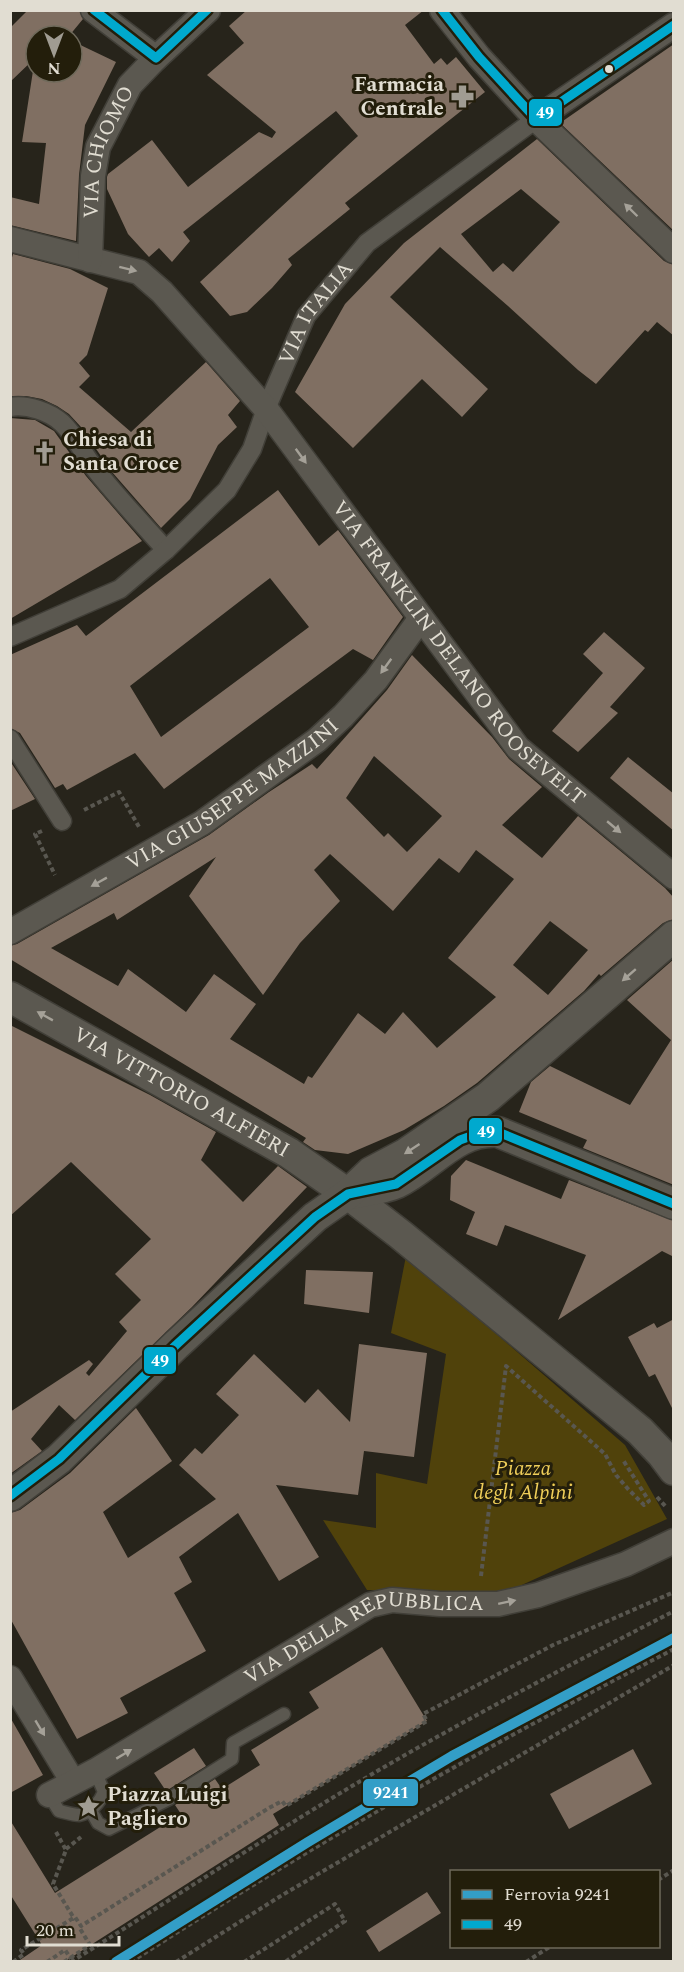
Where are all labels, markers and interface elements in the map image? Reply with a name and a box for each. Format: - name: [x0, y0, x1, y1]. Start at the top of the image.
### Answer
- north arrow: [24, 24, 84, 84]
- text: N: [47, 56, 61, 80]
- unlabelled marker: [603, 63, 615, 75]
- place label: Farmacia Centrale: [354, 69, 444, 125]
- street label: VIA CHIOMO: [75, 80, 143, 219]
- pharmacy icon: Farmacia Centrale: [449, 84, 475, 110]
- line badge: 49: [528, 98, 563, 127]
- text: 49: [536, 101, 554, 125]
- one-way arrow: [625, 204, 639, 218]
- street label: VIA ITALIA: [271, 254, 361, 370]
- one-way arrow: [119, 265, 137, 275]
- place label: Chiesa di Santa Croce: [63, 424, 179, 480]
- church icon: Chiesa di Santa Croce: [32, 439, 58, 465]
- one-way arrow: [295, 447, 307, 463]
- street label: VIA FRANKLIN DELANO ROOSEVELT: [323, 494, 593, 814]
- one-way arrow: [381, 658, 393, 673]
- street label: VIA GIUSEPPE MAZZINI: [120, 711, 347, 879]
- one-way arrow: [606, 821, 622, 834]
- one-way arrow: [90, 877, 107, 887]
- one-way arrow: [621, 968, 637, 981]
- one-way arrow: [36, 1011, 53, 1021]
- street label: VIA VITTORIO ALFIERI: [67, 1019, 295, 1166]
- line badge: 49: [468, 1117, 503, 1145]
- text: 49: [477, 1120, 495, 1144]
- one-way arrow: [404, 1143, 420, 1154]
- line badge: 49: [143, 1346, 177, 1375]
- text: 49: [151, 1349, 169, 1373]
- park label: Piazza degli Alpini: [473, 1453, 573, 1509]
- street label: VIA DELLA REPUBBLICA: [238, 1584, 484, 1693]
- one-way arrow: [498, 1597, 517, 1606]
- one-way arrow: [35, 1720, 46, 1736]
- one-way arrow: [116, 1748, 132, 1759]
- line badge: 9241: [362, 1778, 419, 1807]
- place label: Piazza Luigi Pagliero: [107, 1779, 228, 1835]
- text: 9241: [373, 1781, 409, 1805]
- place icon: Piazza Luigi Pagliero: [76, 1794, 102, 1820]
- legend: [450, 1870, 660, 1948]
- text: Ferrovia 9241: [504, 1881, 611, 1908]
- scale bar: [27, 1909, 118, 1947]
- text: 49: [504, 1911, 522, 1938]
- text: 20 m: [36, 1917, 74, 1944]

